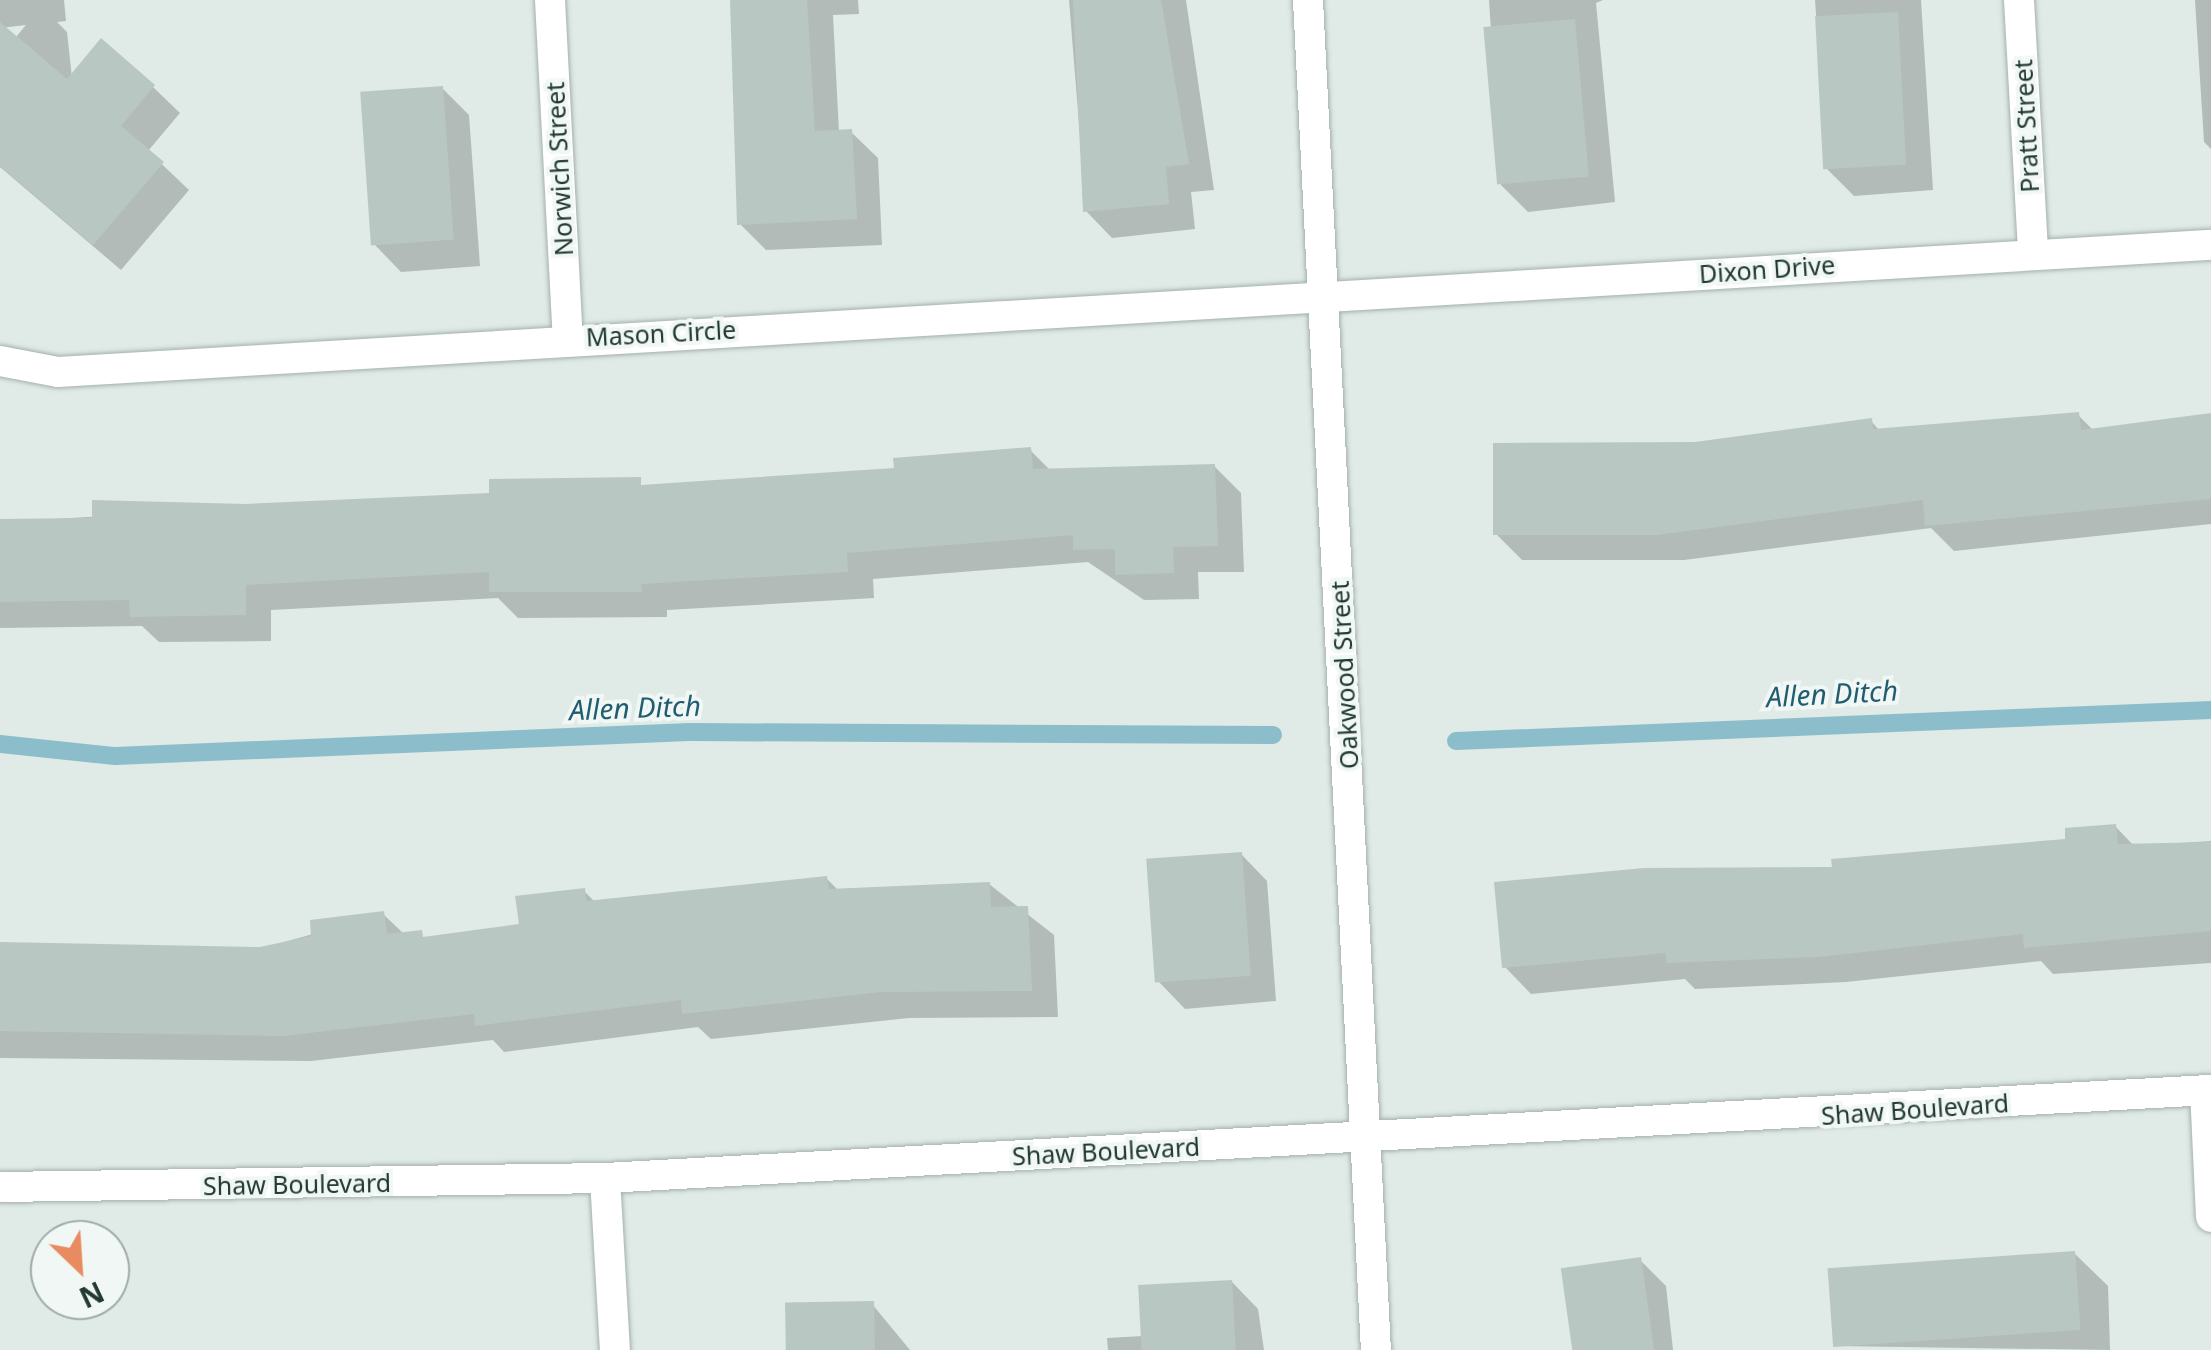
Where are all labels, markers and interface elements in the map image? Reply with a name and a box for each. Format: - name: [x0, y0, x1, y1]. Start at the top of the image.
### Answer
- street label: Pratt Street: [2008, 59, 2044, 193]
- street label: Norwich Street: [539, 81, 579, 257]
- street label: Dixon Drive: [1698, 249, 1836, 289]
- street label: Mason Circle: [585, 314, 737, 352]
- street label: Oakwood Street: [1324, 580, 1364, 770]
- water label: Allen Ditch: [1765, 673, 1899, 713]
- water label: Allen Ditch: [569, 688, 701, 726]
- street label: Shaw Boulevard: [1820, 1087, 2010, 1131]
- street label: Shaw Boulevard: [1011, 1131, 1201, 1171]
- street label: Shaw Boulevard: [203, 1167, 391, 1201]
- north arrow: [30, 1220, 130, 1320]
- text: N: [73, 1273, 110, 1317]

